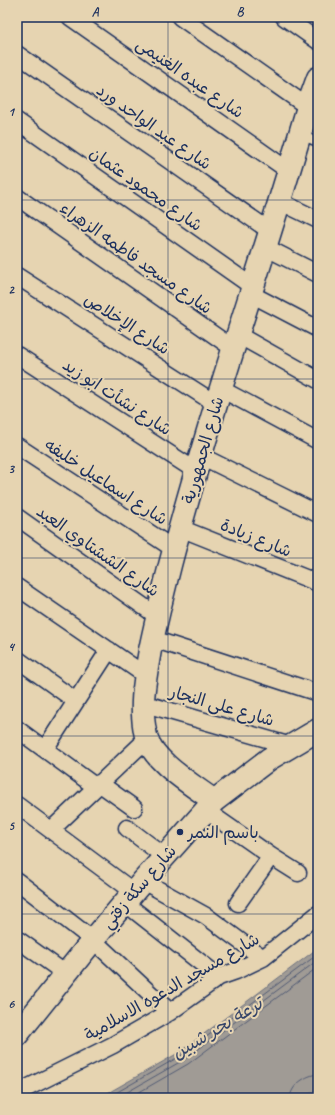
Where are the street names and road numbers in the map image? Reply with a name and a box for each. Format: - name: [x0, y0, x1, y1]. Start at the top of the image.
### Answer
- street label: شارع عبده الغنيمى: [132, 33, 248, 124]
- street label: شارع عبد الواحد ورد: [92, 80, 216, 175]
- street label: شارع محمود عثمان: [85, 142, 207, 237]
- street label: شارع مسجد فاطمه الزهراء: [55, 197, 216, 319]
- street label: شارع الإخلاص: [80, 289, 174, 360]
- street label: شارع نشأت ابو زيد: [58, 354, 175, 441]
- street label: شارع الجمهورية: [178, 394, 229, 506]
- street label: شارع اسماعيل خليفه: [40, 434, 171, 530]
- street label: شارع الششتاوي العبد: [31, 501, 164, 603]
- street label: شارع زيادة: [217, 514, 295, 563]
- street label: شارع على النجار: [165, 681, 277, 732]
- street label: شارع سكة زفتي: [97, 841, 184, 936]
- street label: شارع مسجد الدعوه الاسلامية: [81, 928, 264, 1047]

